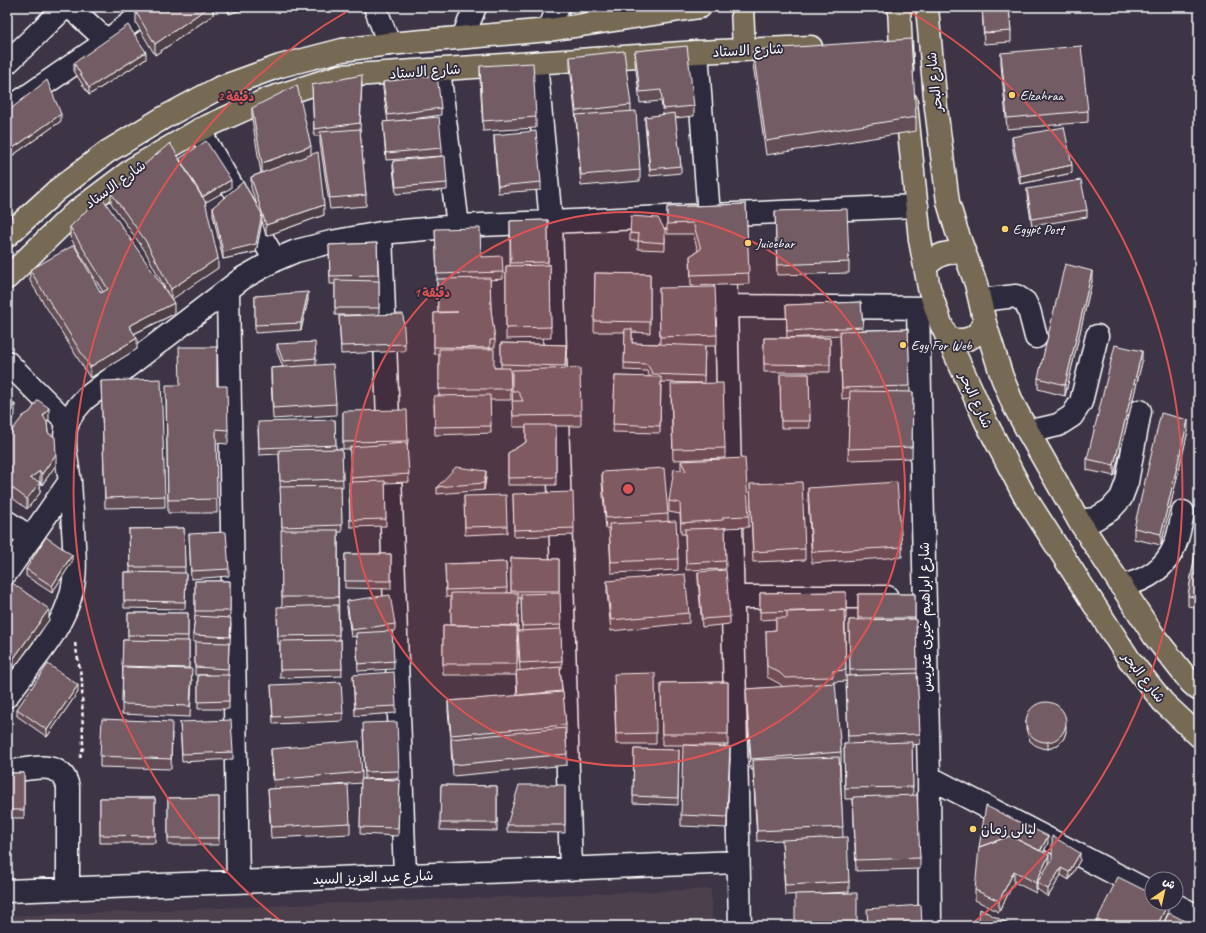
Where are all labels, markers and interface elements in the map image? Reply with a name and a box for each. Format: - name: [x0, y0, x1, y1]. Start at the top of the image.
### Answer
- street label: شارع الاستاد: [712, 40, 784, 62]
- street label: شارع البحر: [923, 51, 947, 114]
- street label: شارع الاستاد: [389, 61, 461, 83]
- place label: Elzahraa: [1020, 87, 1064, 104]
- text: 2 دقيقة: [218, 89, 254, 105]
- marker: Elzahraa: [1007, 90, 1017, 100]
- street label: شارع الاستاد: [81, 157, 150, 213]
- place label: Egypt Post: [1013, 221, 1066, 238]
- marker: Egypt Post: [1000, 224, 1010, 234]
- place label: Juicebar: [755, 235, 796, 252]
- marker: Juicebar: [743, 238, 753, 248]
- text: 1 دقيقة: [414, 285, 450, 301]
- place label: Egy For Web: [911, 337, 973, 354]
- marker: Egy For Web: [898, 340, 908, 350]
- street label: شارع البحر: [954, 369, 996, 431]
- centre of rings: [621, 482, 635, 496]
- street label: شارع ابراهيم خيرى عتريس: [916, 542, 937, 692]
- street label: شارع البحر: [1117, 648, 1169, 707]
- place label: ليالى زمان: [981, 821, 1036, 838]
- marker: ليالى زمان: [968, 824, 978, 834]
- street label: شارع عبد العزيز السيد: [312, 867, 434, 889]
- north arrow: [1144, 871, 1184, 911]
- text: ش: [1161, 874, 1179, 892]

